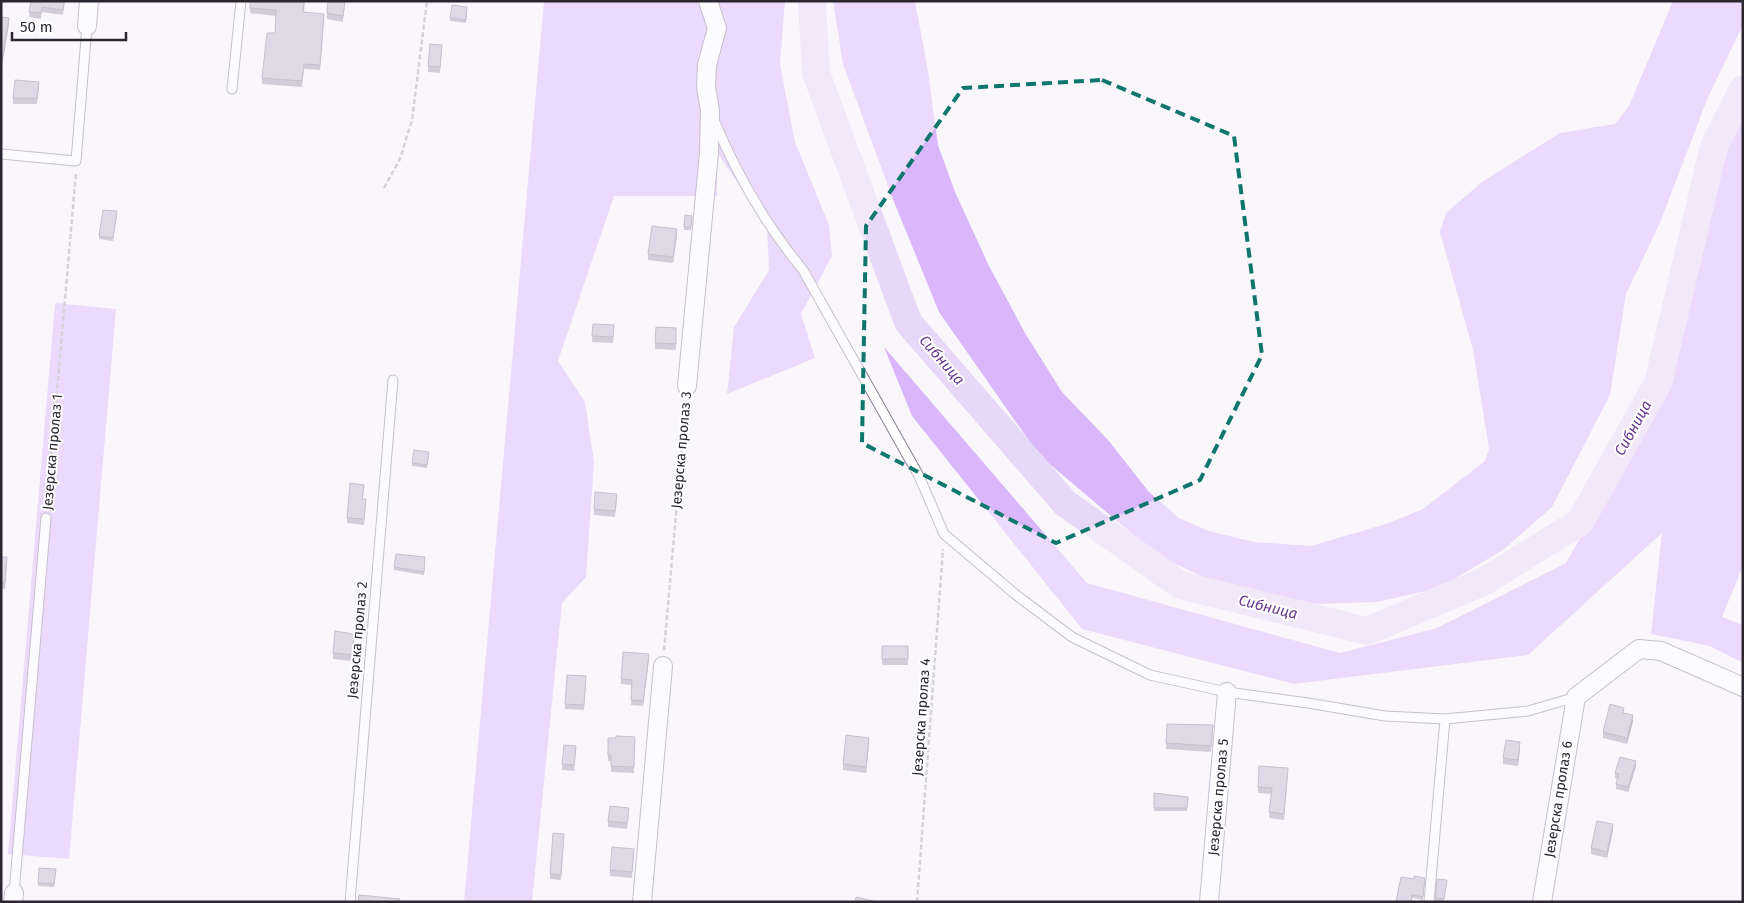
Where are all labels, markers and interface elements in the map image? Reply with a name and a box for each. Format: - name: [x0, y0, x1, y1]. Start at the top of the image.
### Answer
- scale bar: [12, 10, 126, 42]
- text: 50 m: [20, 18, 53, 36]
- water label: Сибница: [916, 331, 968, 389]
- street label: Језерска пролаз 3: [668, 391, 695, 509]
- street label: Језерска пролаз 1: [39, 393, 66, 511]
- water label: Сибница: [1611, 397, 1655, 459]
- street label: Језерска пролаз 2: [344, 581, 371, 699]
- water label: Сибница: [1237, 591, 1299, 623]
- street label: Језерска пролаз 4: [909, 657, 934, 776]
- street label: Језерска пролаз 5: [1205, 738, 1232, 856]
- street label: Језерска пролаз 6: [1541, 739, 1576, 859]

